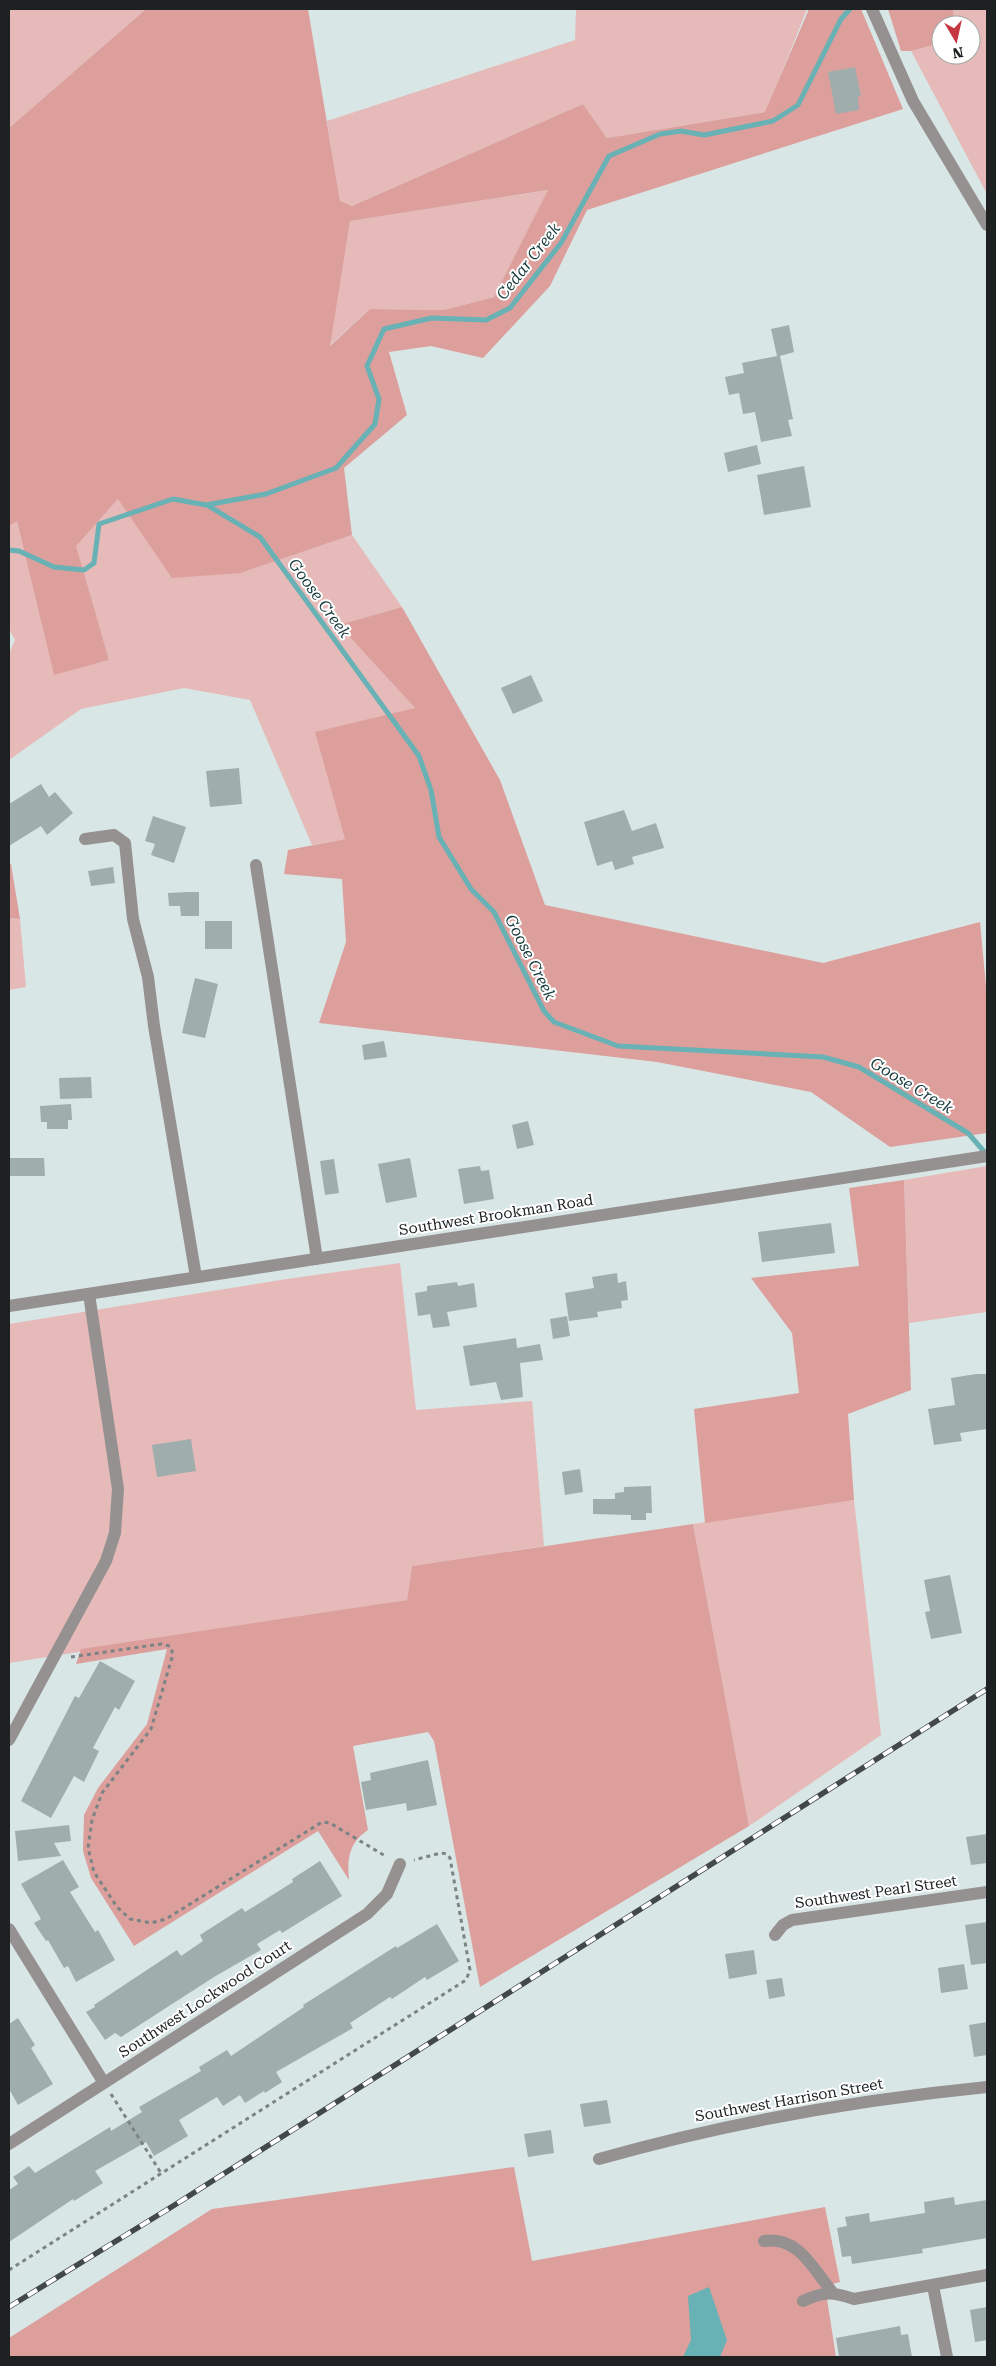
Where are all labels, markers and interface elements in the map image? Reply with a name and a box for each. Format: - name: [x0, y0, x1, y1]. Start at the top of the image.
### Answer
- north arrow: [931, 15, 981, 65]
- text: N: [951, 44, 965, 62]
- water label: Cedar Creek: [492, 219, 565, 304]
- water label: Goose Creek: [285, 555, 355, 642]
- water label: Goose Creek: [501, 911, 560, 1003]
- water label: Goose Creek: [867, 1053, 957, 1118]
- street label: Southwest Brookman Road: [398, 1191, 595, 1239]
- street label: Southwest Pearl Street: [794, 1872, 959, 1912]
- street label: Southwest Lockwood Court: [115, 1936, 295, 2061]
- street label: Southwest Harrison Street: [694, 2075, 885, 2125]

